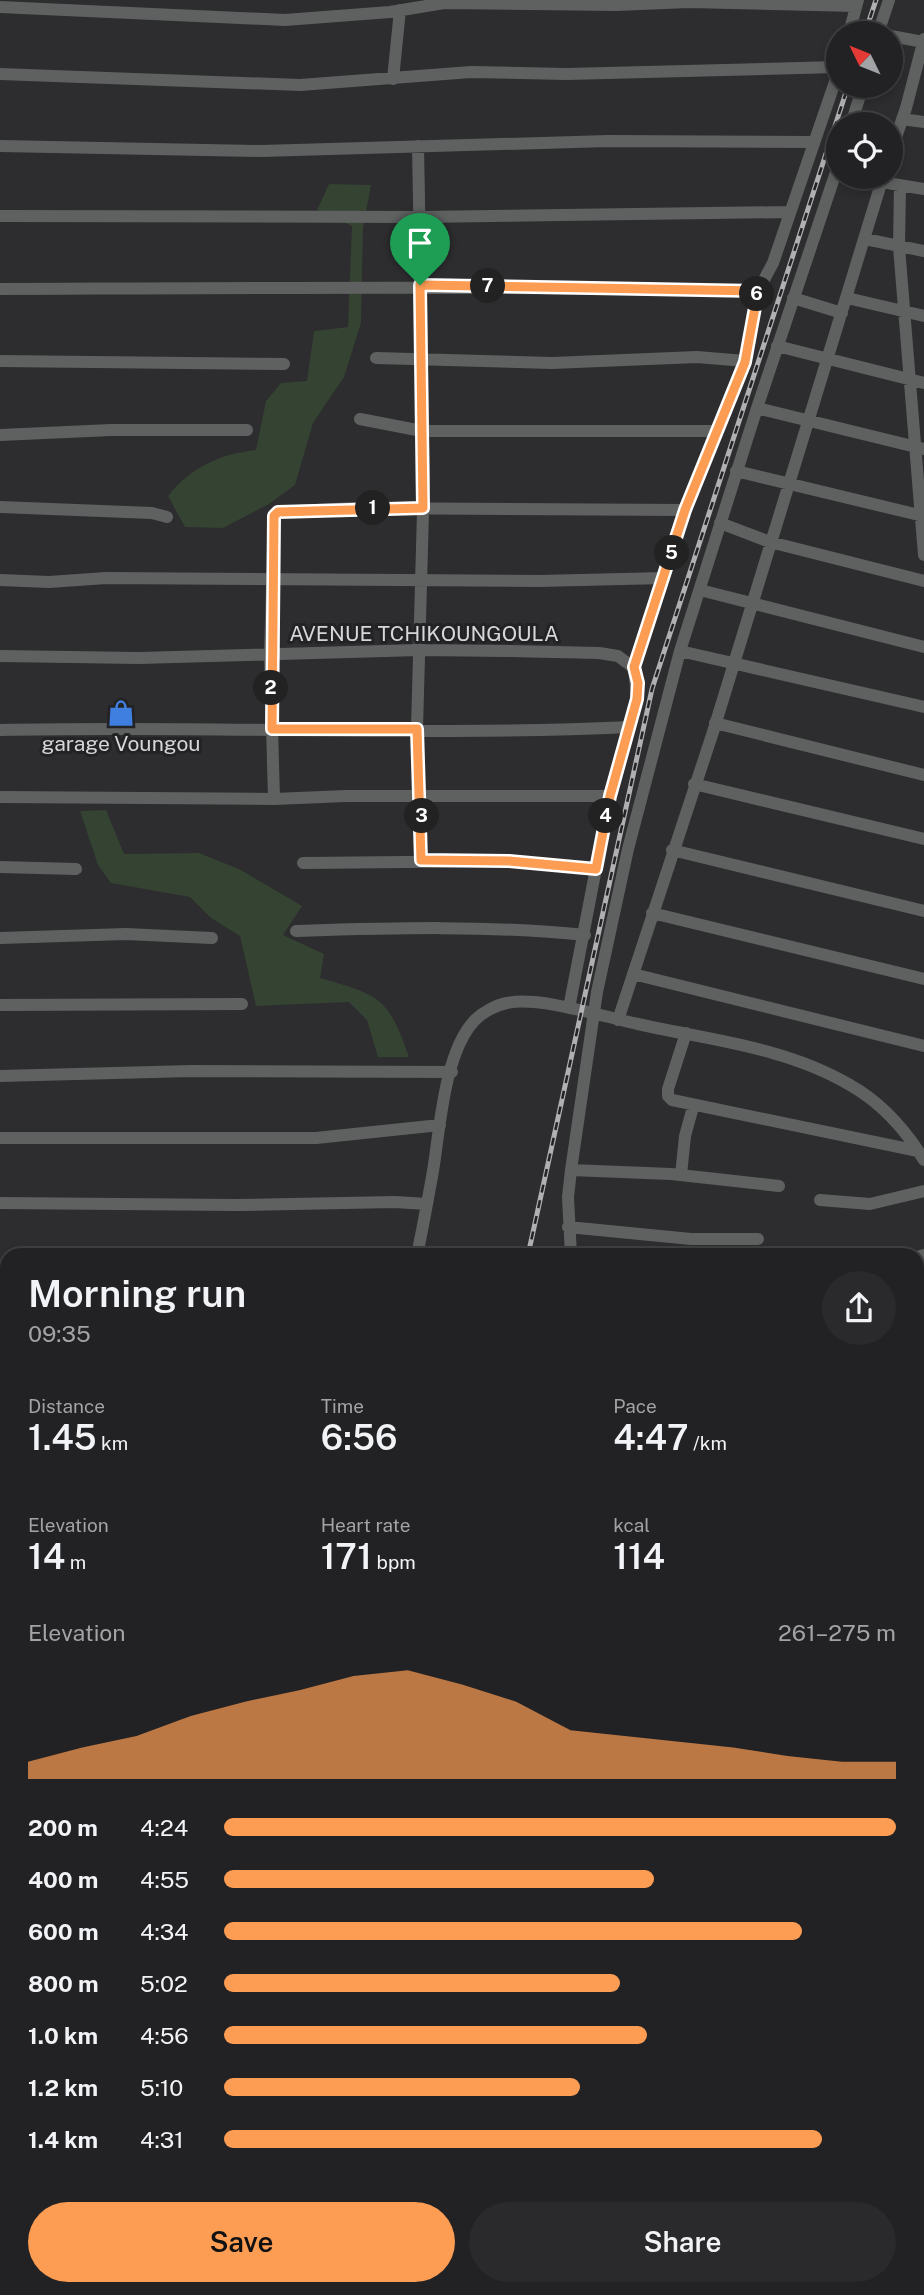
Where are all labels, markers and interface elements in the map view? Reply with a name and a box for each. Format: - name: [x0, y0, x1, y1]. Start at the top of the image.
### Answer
- north arrow: [826, 21, 903, 98]
- map controls: [826, 21, 903, 189]
- button: locate: [826, 112, 903, 189]
- pin: [390, 213, 450, 285]
- icon: arrive: [401, 224, 439, 262]
- pin: 7: [470, 268, 505, 304]
- text: 7: [482, 274, 493, 296]
- pin: 6: [740, 276, 774, 312]
- text: 6: [750, 282, 763, 304]
- pin: 1: [356, 490, 390, 526]
- text: 1: [368, 496, 377, 518]
- pin: 5: [654, 536, 690, 570]
- text: 5: [665, 541, 678, 563]
- street label: AVENUE TCHIKOUNGOULA: [289, 621, 559, 646]
- pin: 2: [254, 670, 288, 706]
- text: 2: [264, 676, 277, 698]
- shop icon: garage Voungou: [106, 698, 136, 728]
- place label: garage Voungou: [41, 731, 201, 756]
- pin: 3: [404, 798, 440, 834]
- pin: 4: [588, 798, 624, 834]
- text: 3: [415, 804, 428, 826]
- text: 4: [599, 804, 612, 826]
- text: Morning run: [28, 1271, 246, 1316]
- button: share: [822, 1271, 896, 1345]
- text: 09:35: [28, 1320, 91, 1347]
- text: Distance: [28, 1395, 105, 1417]
- text: Time: [321, 1395, 364, 1417]
- text: Pace: [613, 1395, 657, 1417]
- text: 1.45: [28, 1417, 96, 1458]
- text: 6:56: [321, 1417, 397, 1458]
- text: 4:47: [613, 1417, 688, 1458]
- text: km: [96, 1432, 128, 1454]
- text: /km: [688, 1432, 727, 1454]
- text: Elevation: [28, 1514, 109, 1536]
- text: Heart rate: [321, 1514, 410, 1536]
- text: kcal: [613, 1514, 650, 1536]
- text: 14: [28, 1536, 65, 1577]
- text: 171: [321, 1536, 372, 1577]
- text: 114: [613, 1536, 665, 1577]
- text: m: [65, 1551, 86, 1573]
- text: bpm: [372, 1551, 416, 1573]
- text: Elevation: [28, 1619, 126, 1646]
- text: 261–275 m: [778, 1619, 896, 1646]
- text: 200 m: [28, 1814, 98, 1841]
- text: 4:24: [140, 1814, 188, 1841]
- text: 400 m: [28, 1866, 98, 1893]
- text: 4:55: [140, 1866, 189, 1893]
- text: 600 m: [28, 1918, 98, 1945]
- text: 4:34: [140, 1918, 189, 1945]
- text: 800 m: [28, 1970, 99, 1997]
- text: 5:02: [140, 1970, 188, 1997]
- text: 1.0 km: [28, 2022, 98, 2049]
- text: 4:56: [140, 2022, 189, 2049]
- text: 1.2 km: [28, 2074, 98, 2101]
- text: 5:10: [140, 2074, 183, 2101]
- text: 1.4 km: [28, 2126, 98, 2153]
- text: 4:31: [140, 2126, 184, 2153]
- button: Save: [28, 2202, 455, 2282]
- button: Share: [469, 2202, 896, 2282]

